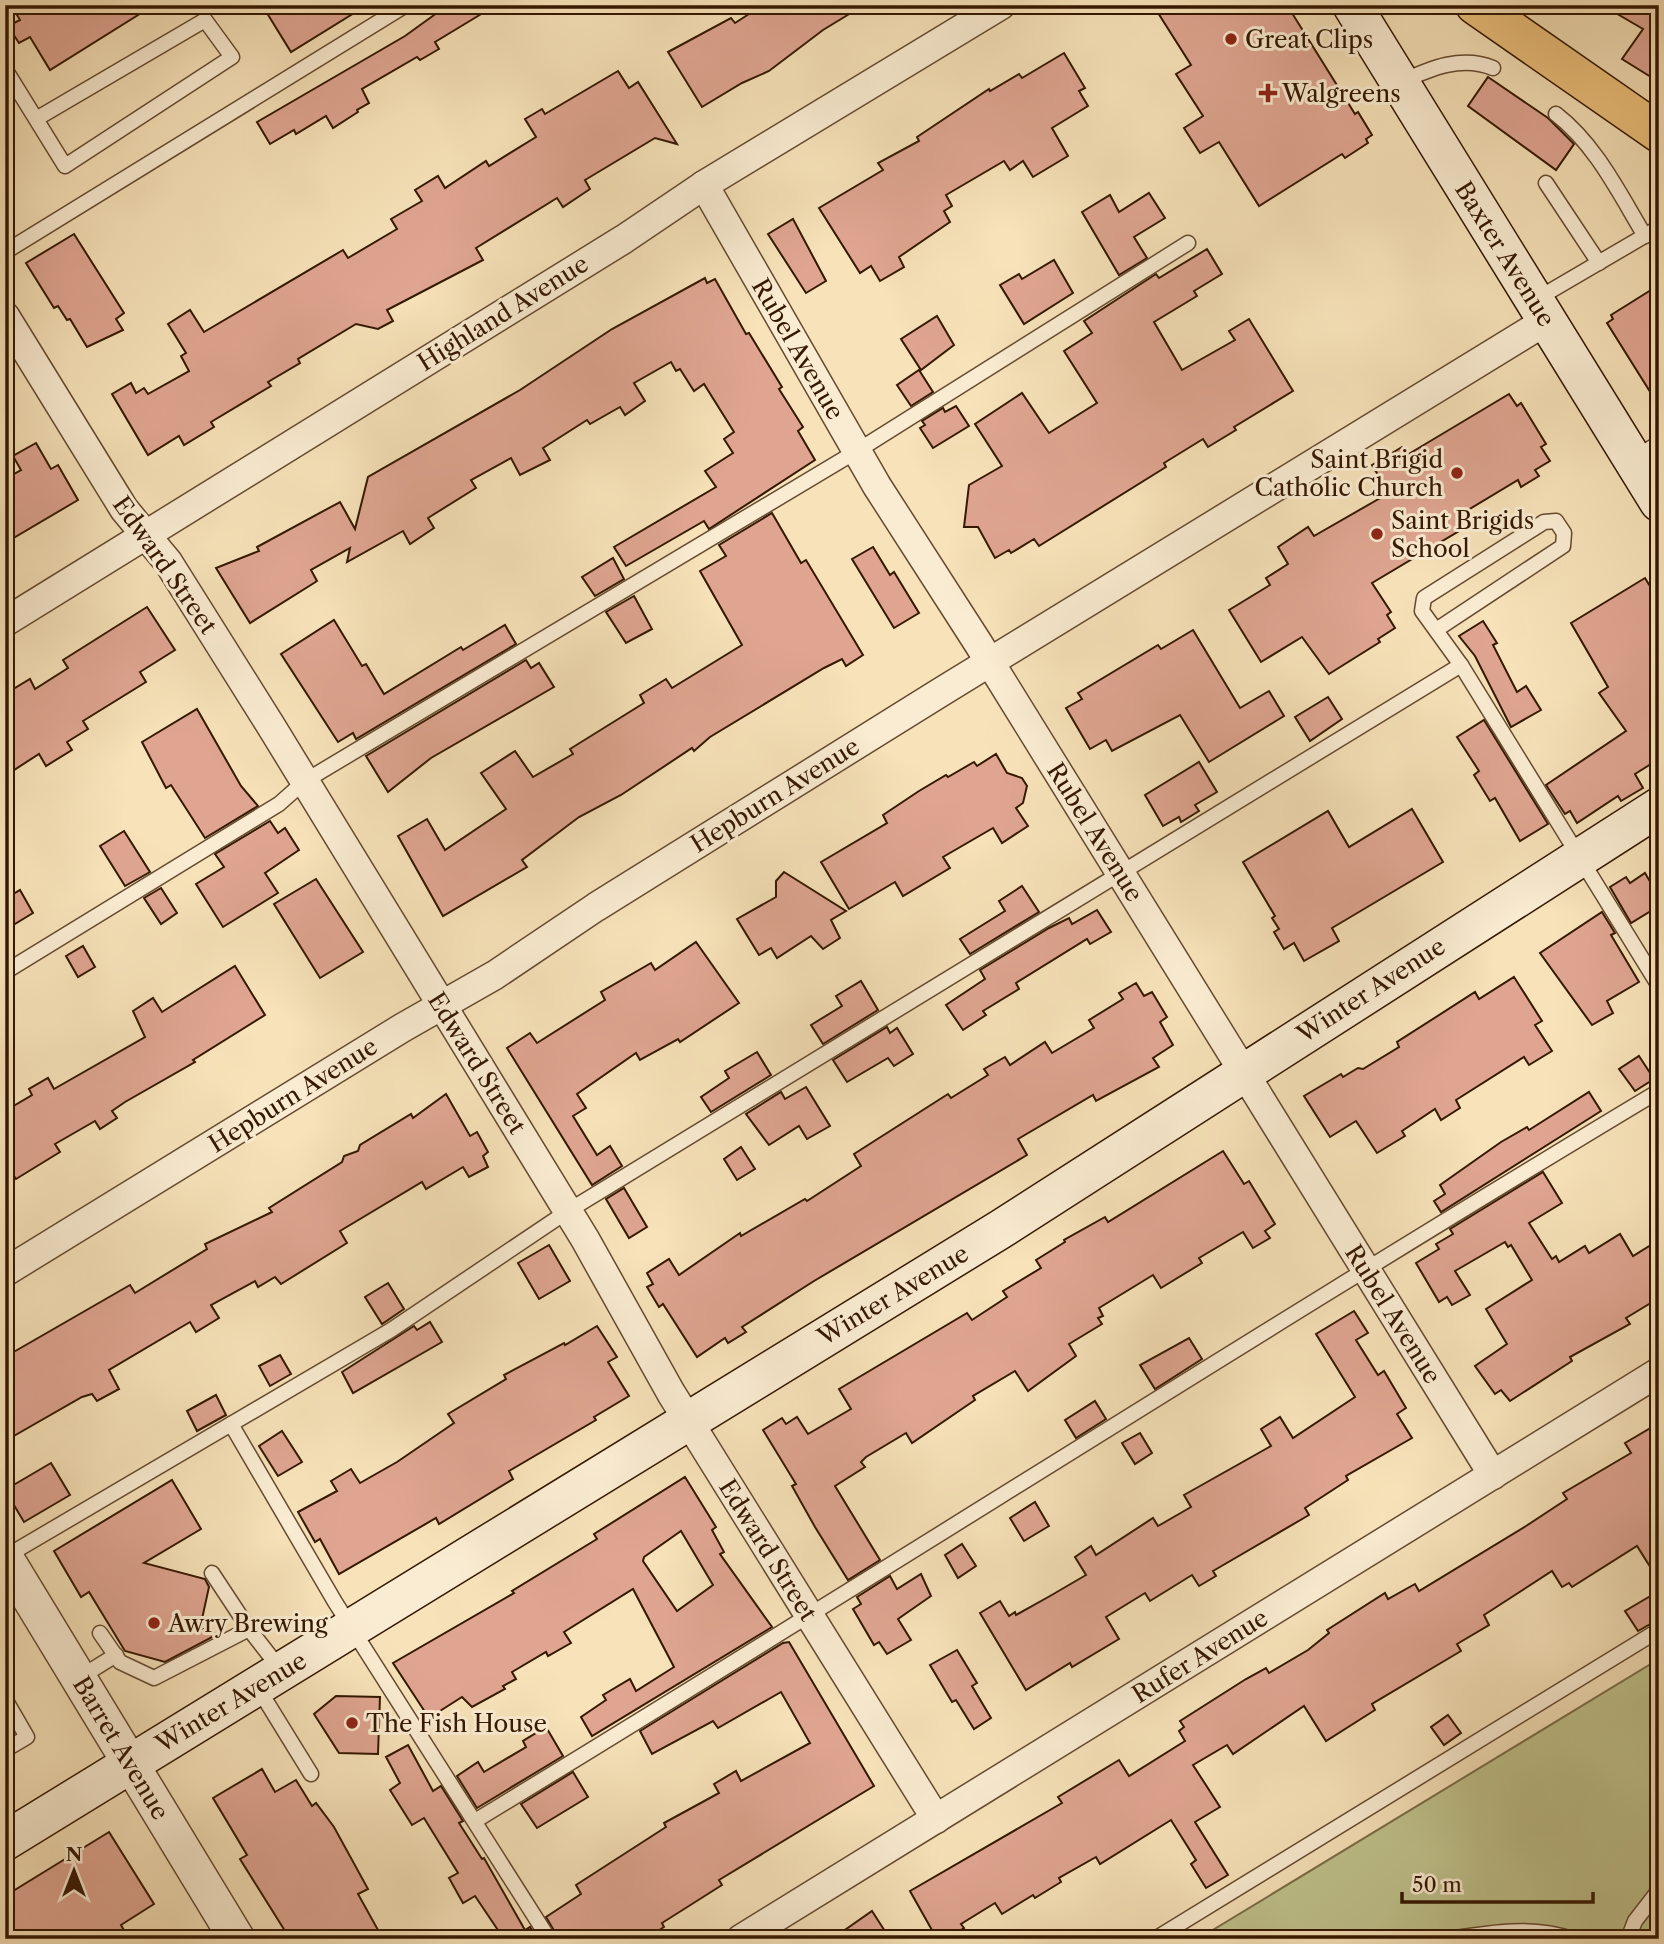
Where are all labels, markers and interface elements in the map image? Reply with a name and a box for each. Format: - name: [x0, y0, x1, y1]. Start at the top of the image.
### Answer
- place label: Great Clips: [1245, 25, 1373, 54]
- marker: Great Clips: [1223, 31, 1239, 47]
- place label: Walgreens: [1281, 79, 1401, 108]
- marker: Walgreens: [1260, 85, 1276, 101]
- street label: Baxter Avenue: [1449, 176, 1561, 332]
- street label: Highland Avenue: [412, 249, 594, 377]
- street label: Rubel Avenue: [746, 273, 850, 425]
- place label: Saint Brigid Catholic Church: [1254, 445, 1443, 502]
- marker: Saint Brigid Catholic Church: [1449, 465, 1465, 481]
- street label: Edward Street: [107, 490, 224, 640]
- place label: Saint Brigids School: [1391, 506, 1534, 563]
- marker: Saint Brigids School: [1369, 526, 1385, 542]
- street label: Hepburn Avenue: [685, 731, 865, 859]
- street label: Rubel Avenue: [1041, 757, 1149, 907]
- street label: Winter Avenue: [1291, 931, 1451, 1049]
- street label: Edward Street: [422, 987, 532, 1140]
- street label: Hepburn Avenue: [203, 1031, 383, 1159]
- street label: Winter Avenue: [811, 1239, 974, 1352]
- street label: Rubel Avenue: [1339, 1239, 1447, 1389]
- street label: Edward Street: [713, 1474, 823, 1627]
- street label: Rufer Avenue: [1127, 1603, 1273, 1709]
- place label: Awry Brewing: [167, 1609, 328, 1638]
- marker: Awry Brewing: [146, 1615, 162, 1631]
- street label: Winter Avenue: [149, 1646, 312, 1759]
- street label: Barret Avenue: [67, 1671, 175, 1825]
- place label: The Fish House: [366, 1709, 547, 1738]
- marker: The Fish House: [344, 1715, 360, 1731]
- north arrow: [38, 1836, 108, 1906]
- text: N: [66, 1843, 82, 1866]
- scale bar: [1402, 1860, 1592, 1904]
- text: 50 m: [1412, 1872, 1462, 1897]

